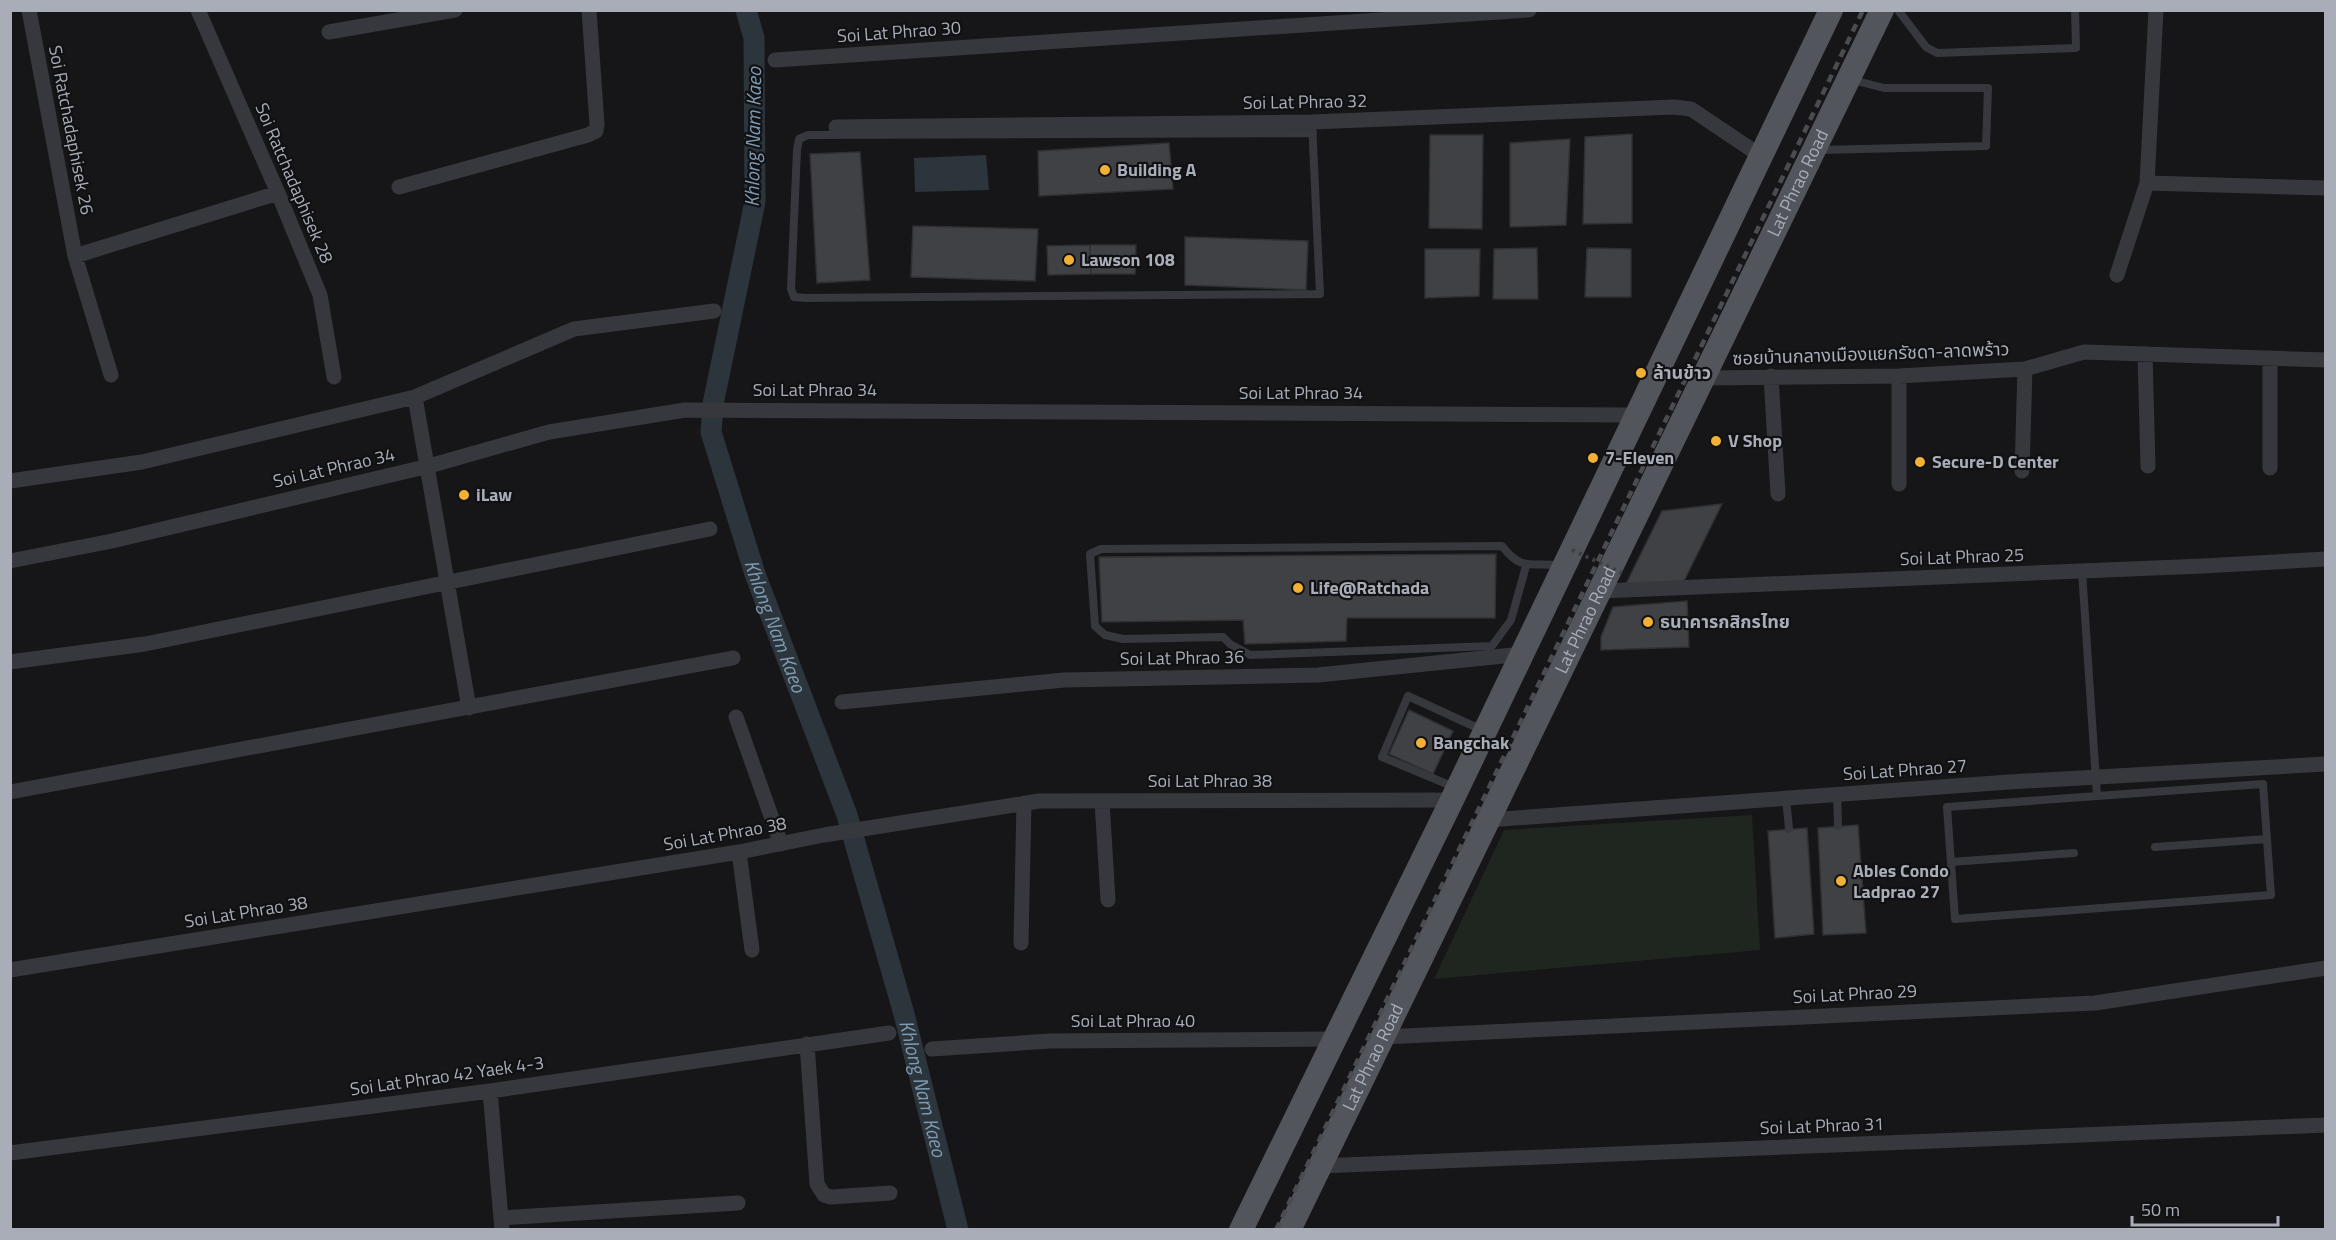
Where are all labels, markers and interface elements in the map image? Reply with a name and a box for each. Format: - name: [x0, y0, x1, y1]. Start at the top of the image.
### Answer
- street label: Soi Lat Phrao 30: [836, 14, 962, 49]
- street label: Soi Ratchadaphisek 26: [42, 43, 101, 217]
- water label: Khlong Nam Kaeo: [736, 66, 769, 207]
- street label: Soi Lat Phrao 32: [1243, 87, 1367, 116]
- street label: Soi Ratchadaphisek 28: [248, 98, 340, 267]
- street label: Lat Phrao Road: [1760, 125, 1835, 241]
- place label: Building A: [1117, 156, 1196, 183]
- marker: Building A: [1098, 163, 1112, 177]
- place label: Lawson 108: [1081, 246, 1175, 273]
- marker: Lawson 108: [1062, 253, 1076, 267]
- street label: ซอยบ้านกลางเมืองแยกรัชดา-ลาดพร้าว: [1732, 335, 2010, 372]
- place label: ล้านข้าว: [1653, 359, 1711, 386]
- marker: ล้านข้าว: [1634, 366, 1648, 380]
- street label: Soi Lat Phrao 34: [753, 376, 877, 403]
- street label: Soi Lat Phrao 34: [1239, 379, 1363, 406]
- place label: V Shop: [1728, 427, 1782, 454]
- marker: V Shop: [1709, 434, 1723, 448]
- street label: Soi Lat Phrao 34: [270, 440, 397, 495]
- place label: 7-Eleven: [1605, 444, 1674, 471]
- place label: Secure-D Center: [1932, 448, 2059, 475]
- marker: 7-Eleven: [1586, 451, 1600, 465]
- marker: Secure-D Center: [1913, 455, 1927, 469]
- place label: iLaw: [476, 481, 512, 508]
- marker: iLaw: [457, 488, 471, 502]
- street label: Soi Lat Phrao 25: [1899, 541, 2025, 572]
- water label: Khlong Nam Kaeo: [736, 556, 815, 698]
- street label: Lat Phrao Road: [1547, 562, 1622, 678]
- place label: Life@Ratchada: [1310, 574, 1429, 601]
- marker: Life@Ratchada: [1291, 581, 1305, 595]
- place label: ธนาคารกสิกรไทย: [1660, 608, 1790, 635]
- marker: ธนาคารกสิกรไทย: [1641, 615, 1655, 629]
- street label: Soi Lat Phrao 36: [1120, 643, 1244, 672]
- place label: Bangchak: [1433, 729, 1510, 756]
- marker: Bangchak: [1414, 736, 1428, 750]
- street label: Soi Lat Phrao 27: [1842, 752, 1968, 787]
- street label: Soi Lat Phrao 38: [1148, 767, 1272, 794]
- street label: Soi Lat Phrao 38: [661, 809, 788, 858]
- place label: Ables Condo Ladprao 27: [1853, 857, 1949, 905]
- marker: Ables Condo Ladprao 27: [1834, 874, 1848, 888]
- street label: Soi Lat Phrao 38: [182, 888, 309, 935]
- street label: Soi Lat Phrao 29: [1792, 977, 1918, 1010]
- street label: Lat Phrao Road: [1335, 999, 1410, 1115]
- street label: Soi Lat Phrao 40: [1071, 1007, 1195, 1034]
- water label: Khlong Nam Kaeo: [891, 1017, 955, 1161]
- street label: Soi Lat Phrao 42 Yaek 4-3: [348, 1049, 546, 1102]
- street label: Soi Lat Phrao 31: [1759, 1110, 1885, 1141]
- scale bar: [2132, 1189, 2278, 1227]
- text: 50 m: [2141, 1196, 2180, 1223]

